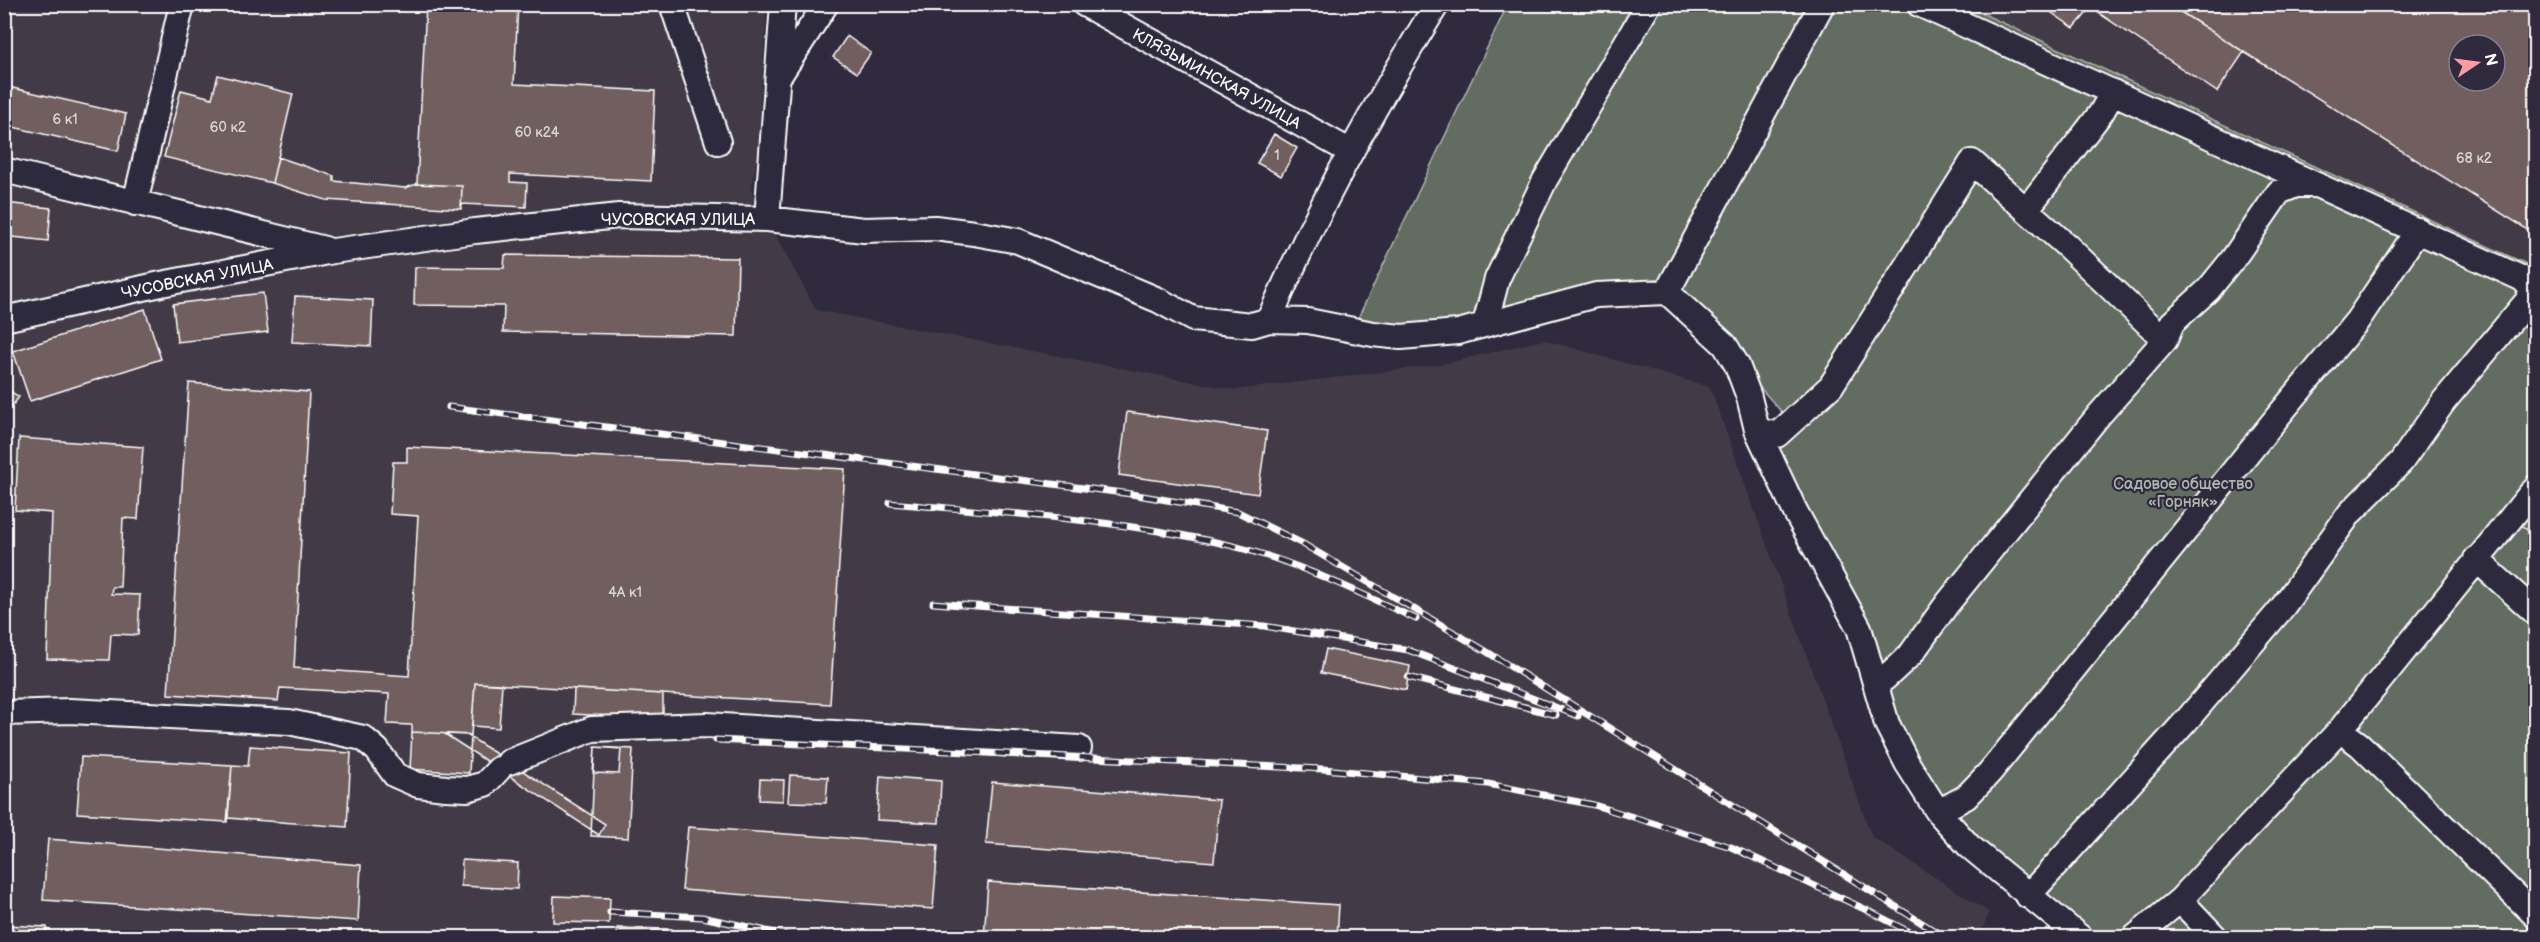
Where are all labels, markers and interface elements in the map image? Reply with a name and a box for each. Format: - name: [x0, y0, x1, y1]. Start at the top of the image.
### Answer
- street label: КЛЯЗЬМИНСКАЯ УЛИЦА: [1129, 25, 1304, 134]
- north arrow: [2447, 33, 2507, 93]
- text: N: [2480, 52, 2501, 68]
- house number: 6 к1: [52, 111, 78, 128]
- house number: 60 к2: [210, 119, 247, 136]
- house number: 60 к24: [515, 124, 560, 141]
- house number: 1: [1274, 147, 1280, 164]
- house number: 68 к2: [2456, 150, 2493, 167]
- street label: ЧУСОВСКАЯ УЛИЦА: [601, 211, 755, 230]
- street label: ЧУСОВСКАЯ УЛИЦА: [120, 255, 275, 303]
- park label: Садовое общество «Горняк»: [2113, 475, 2253, 512]
- house number: 4А к1: [608, 584, 642, 601]

